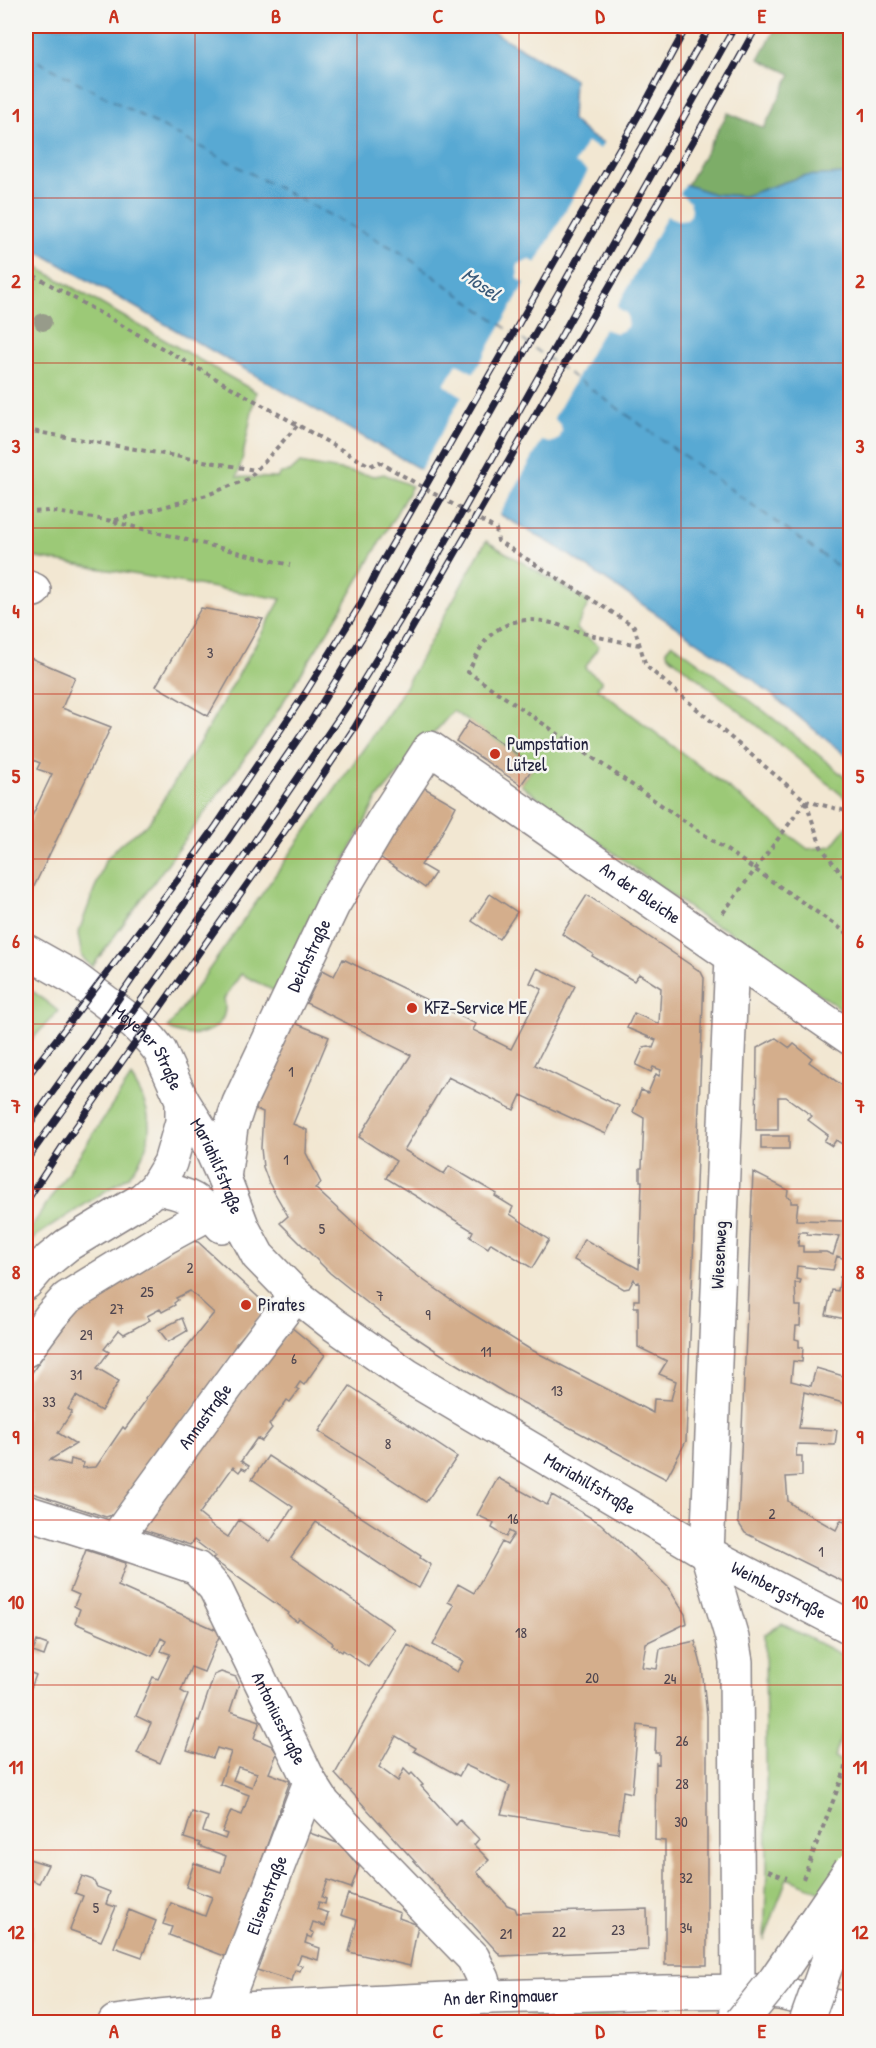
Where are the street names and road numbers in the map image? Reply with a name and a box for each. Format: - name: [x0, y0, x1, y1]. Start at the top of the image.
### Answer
- street label: An der Bleiche: [595, 856, 686, 930]
- street label: Deichstraße: [280, 915, 337, 996]
- street label: Mayener Straße: [107, 998, 189, 1094]
- street label: Mariahilfstraße: [185, 1113, 249, 1217]
- street label: Wiesenweg: [704, 1220, 733, 1290]
- street label: Annastraße: [172, 1378, 237, 1454]
- street label: Mariahilfstraße: [540, 1446, 640, 1520]
- street label: Weinbergstraße: [727, 1555, 831, 1625]
- street label: Antoniusstraße: [246, 1667, 313, 1769]
- street label: Elisenstraße: [240, 1852, 293, 1938]
- street label: An der Ringmauer: [443, 1982, 559, 2011]

